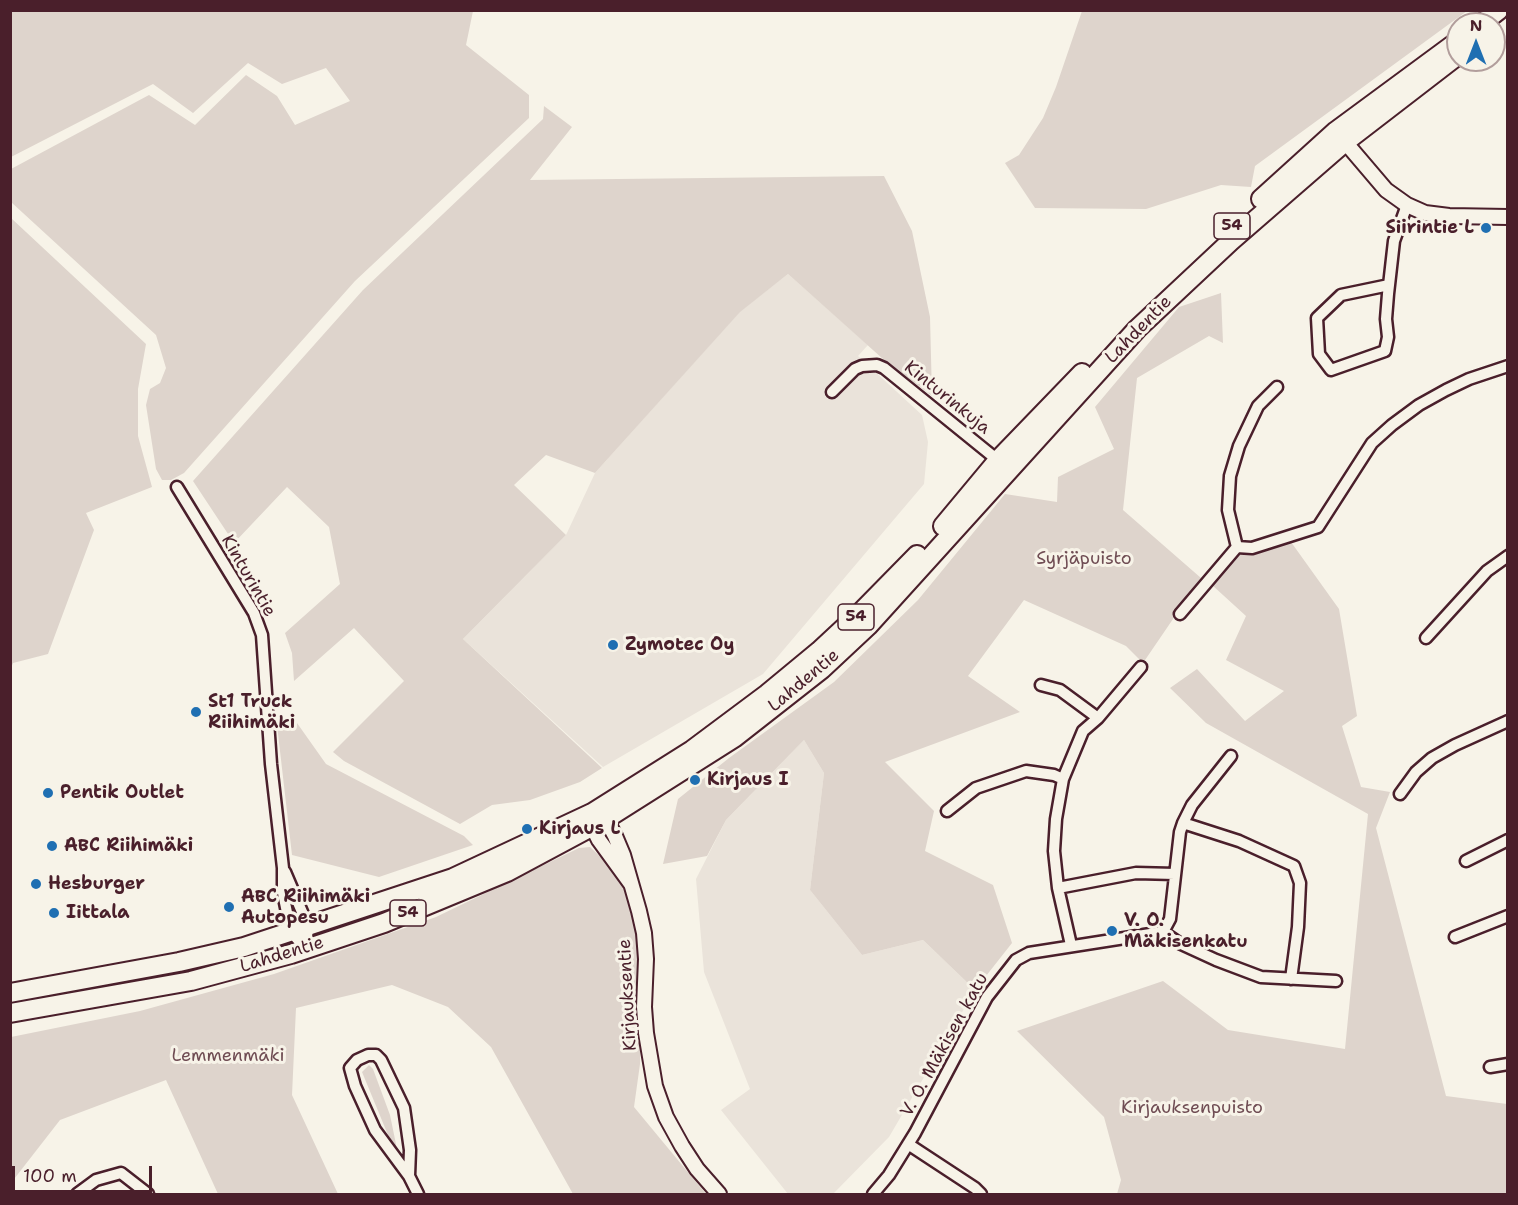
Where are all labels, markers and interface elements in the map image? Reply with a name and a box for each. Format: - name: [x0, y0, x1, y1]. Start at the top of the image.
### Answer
- north arrow: [1446, 12, 1506, 72]
- text: N: [1470, 15, 1482, 36]
- road number: 54: [1214, 213, 1250, 239]
- place label: Siirintie L: [1385, 217, 1474, 239]
- marker: Siirintie L: [1479, 221, 1493, 235]
- street label: Lahdentie: [1101, 291, 1177, 369]
- street label: Kinturinkuja: [900, 357, 994, 439]
- street label: Kinturintie: [216, 531, 280, 621]
- park label: Syrjäpuisto: [1036, 548, 1132, 570]
- road number: 54: [838, 604, 874, 630]
- place label: Zymotec Oy: [625, 634, 735, 656]
- marker: Zymotec Oy: [606, 638, 620, 652]
- street label: Lahdentie: [764, 645, 844, 717]
- place label: St1 Truck Riihimäki: [208, 691, 295, 734]
- marker: St1 Truck Riihimäki: [189, 705, 203, 719]
- place label: Kirjaus I: [707, 769, 789, 791]
- marker: Kirjaus I: [688, 773, 702, 787]
- place label: Pentik Outlet: [60, 782, 184, 804]
- marker: Pentik Outlet: [41, 786, 55, 800]
- place label: Kirjaus L: [539, 818, 620, 840]
- marker: Kirjaus L: [520, 822, 534, 836]
- place label: ABC Riihimäki: [64, 835, 193, 857]
- marker: ABC Riihimäki: [45, 839, 59, 853]
- place label: Hesburger: [48, 873, 145, 895]
- marker: Hesburger: [29, 877, 43, 891]
- place label: ABC Riihimäki Autopesu: [241, 886, 370, 928]
- marker: ABC Riihimäki Autopesu: [222, 900, 236, 914]
- road number: 54: [390, 900, 426, 926]
- place label: Iittala: [66, 902, 130, 924]
- marker: Iittala: [47, 906, 61, 920]
- place label: V. O. Mäkisenkatu: [1124, 910, 1248, 952]
- marker: V. O. Mäkisenkatu: [1105, 924, 1119, 938]
- street label: Lahdentie: [238, 932, 326, 978]
- street label: Kirjauksentie: [614, 938, 642, 1052]
- street label: V. O. Mäkisen katu: [897, 969, 993, 1121]
- park label: Lemmenmäki: [171, 1045, 285, 1067]
- park label: Kirjauksenpuisto: [1121, 1097, 1263, 1119]
- scale bar: [15, 1154, 154, 1192]
- text: 100 m: [23, 1164, 77, 1188]

